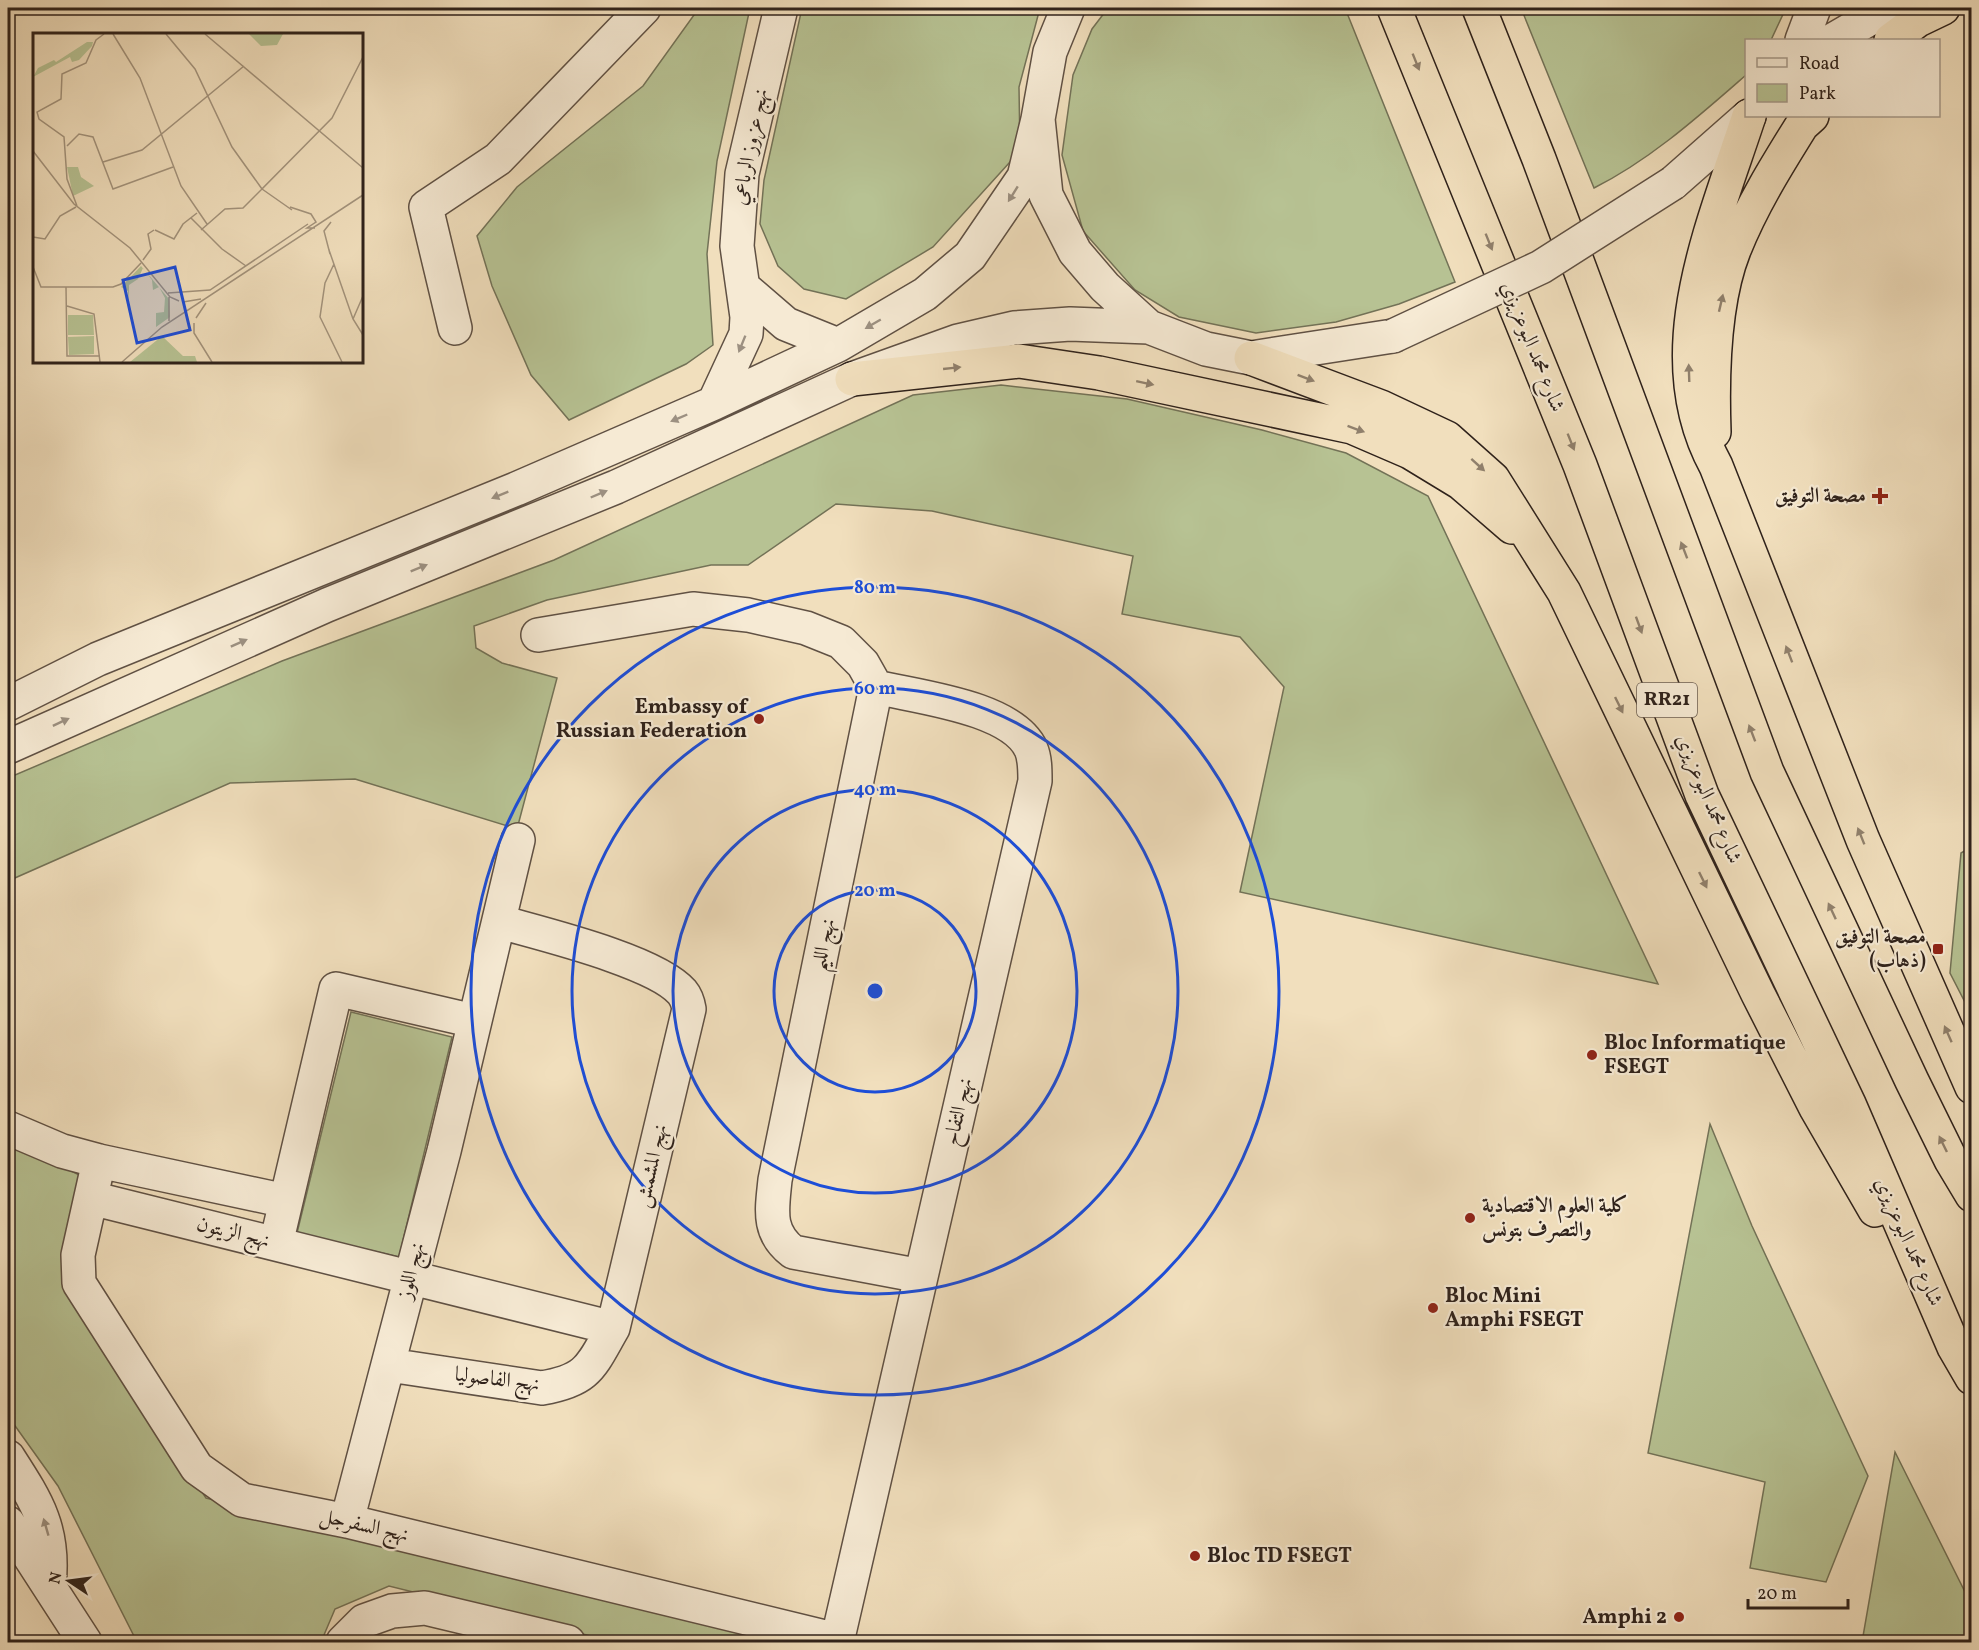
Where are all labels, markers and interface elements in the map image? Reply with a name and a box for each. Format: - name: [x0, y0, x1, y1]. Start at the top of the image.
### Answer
- inset map: [33, 33, 363, 363]
- legend: [1745, 39, 1940, 117]
- text: Road: [1799, 52, 1840, 77]
- one-way arrow: [1411, 53, 1421, 71]
- text: Park: [1799, 82, 1836, 107]
- street label: نهج عزوز الرباعي: [726, 86, 779, 208]
- one-way arrow: [1008, 186, 1019, 202]
- one-way arrow: [1484, 234, 1494, 252]
- street label: شارع محمد البوعزيزي: [1491, 277, 1571, 417]
- one-way arrow: [1717, 294, 1726, 313]
- one-way arrow: [865, 319, 881, 330]
- one-way arrow: [737, 336, 747, 354]
- one-way arrow: [943, 363, 962, 373]
- one-way arrow: [1684, 364, 1693, 383]
- one-way arrow: [1297, 374, 1315, 384]
- one-way arrow: [1136, 378, 1154, 388]
- one-way arrow: [669, 413, 687, 423]
- one-way arrow: [1347, 425, 1365, 435]
- one-way arrow: [1566, 434, 1576, 452]
- one-way arrow: [1470, 458, 1485, 471]
- place label: مصحة التوفيق: [1775, 482, 1866, 511]
- marker: مصحة التوفيق: [1871, 487, 1889, 505]
- one-way arrow: [591, 489, 609, 499]
- one-way arrow: [490, 491, 508, 501]
- one-way arrow: [1679, 541, 1688, 559]
- one-way arrow: [410, 563, 428, 572]
- text: 80 m: [854, 576, 896, 601]
- one-way arrow: [1635, 616, 1645, 634]
- one-way arrow: [230, 638, 248, 648]
- one-way arrow: [1784, 645, 1794, 663]
- text: 60 m: [854, 677, 896, 702]
- road number: RR21: [1637, 683, 1697, 717]
- place label: Embassy of Russian Federation: [556, 693, 749, 746]
- one-way arrow: [1614, 696, 1623, 713]
- marker: Embassy of Russian Federation: [752, 712, 766, 726]
- one-way arrow: [52, 718, 69, 727]
- one-way arrow: [1747, 724, 1757, 742]
- street label: شارع محمد البوعزيزي: [1666, 730, 1748, 869]
- text: 40 m: [854, 778, 896, 803]
- one-way arrow: [1856, 827, 1865, 845]
- one-way arrow: [1699, 872, 1708, 889]
- text: 20 m: [854, 879, 896, 904]
- one-way arrow: [1828, 902, 1837, 919]
- street label: نهج الليم: [804, 916, 849, 975]
- place label: مصحة التوفيق (ذهاب): [1835, 923, 1926, 976]
- marker: مصحة التوفيق (ذهاب): [1931, 942, 1945, 956]
- centre of rings: [865, 981, 885, 1001]
- one-way arrow: [1943, 1024, 1953, 1042]
- place label: Bloc Informatique FSEGT: [1604, 1029, 1786, 1082]
- marker: Bloc Informatique FSEGT: [1585, 1048, 1599, 1062]
- street label: نهج التفاح: [937, 1075, 984, 1149]
- street label: نهج المشمش: [628, 1121, 679, 1211]
- one-way arrow: [1938, 1135, 1947, 1152]
- street label: شارع محمد البوعزيزي: [1865, 1173, 1949, 1312]
- place label: كلية العلوم الاقتصادية والتصرف بتونس: [1482, 1192, 1628, 1245]
- street label: نهج الزيتون: [193, 1210, 273, 1259]
- marker: كلية العلوم الاقتصادية والتصرف بتونس: [1463, 1211, 1477, 1225]
- street label: نهج اللوز: [391, 1240, 436, 1305]
- place label: Bloc Mini Amphi FSEGT: [1445, 1282, 1584, 1335]
- marker: Bloc Mini Amphi FSEGT: [1426, 1301, 1440, 1315]
- street label: نهج الفاصوليا: [453, 1360, 541, 1403]
- street label: نهج السفرجل: [316, 1502, 411, 1553]
- one-way arrow: [41, 1518, 50, 1536]
- place label: Bloc TD FSEGT: [1207, 1542, 1352, 1571]
- marker: Bloc TD FSEGT: [1188, 1549, 1202, 1563]
- north arrow: [39, 1551, 99, 1611]
- text: N: [44, 1570, 68, 1586]
- scale bar: [1748, 1572, 1848, 1610]
- text: 20 m: [1757, 1582, 1797, 1607]
- place label: Amphi 2: [1582, 1603, 1667, 1632]
- marker: Amphi 2: [1672, 1610, 1686, 1624]

